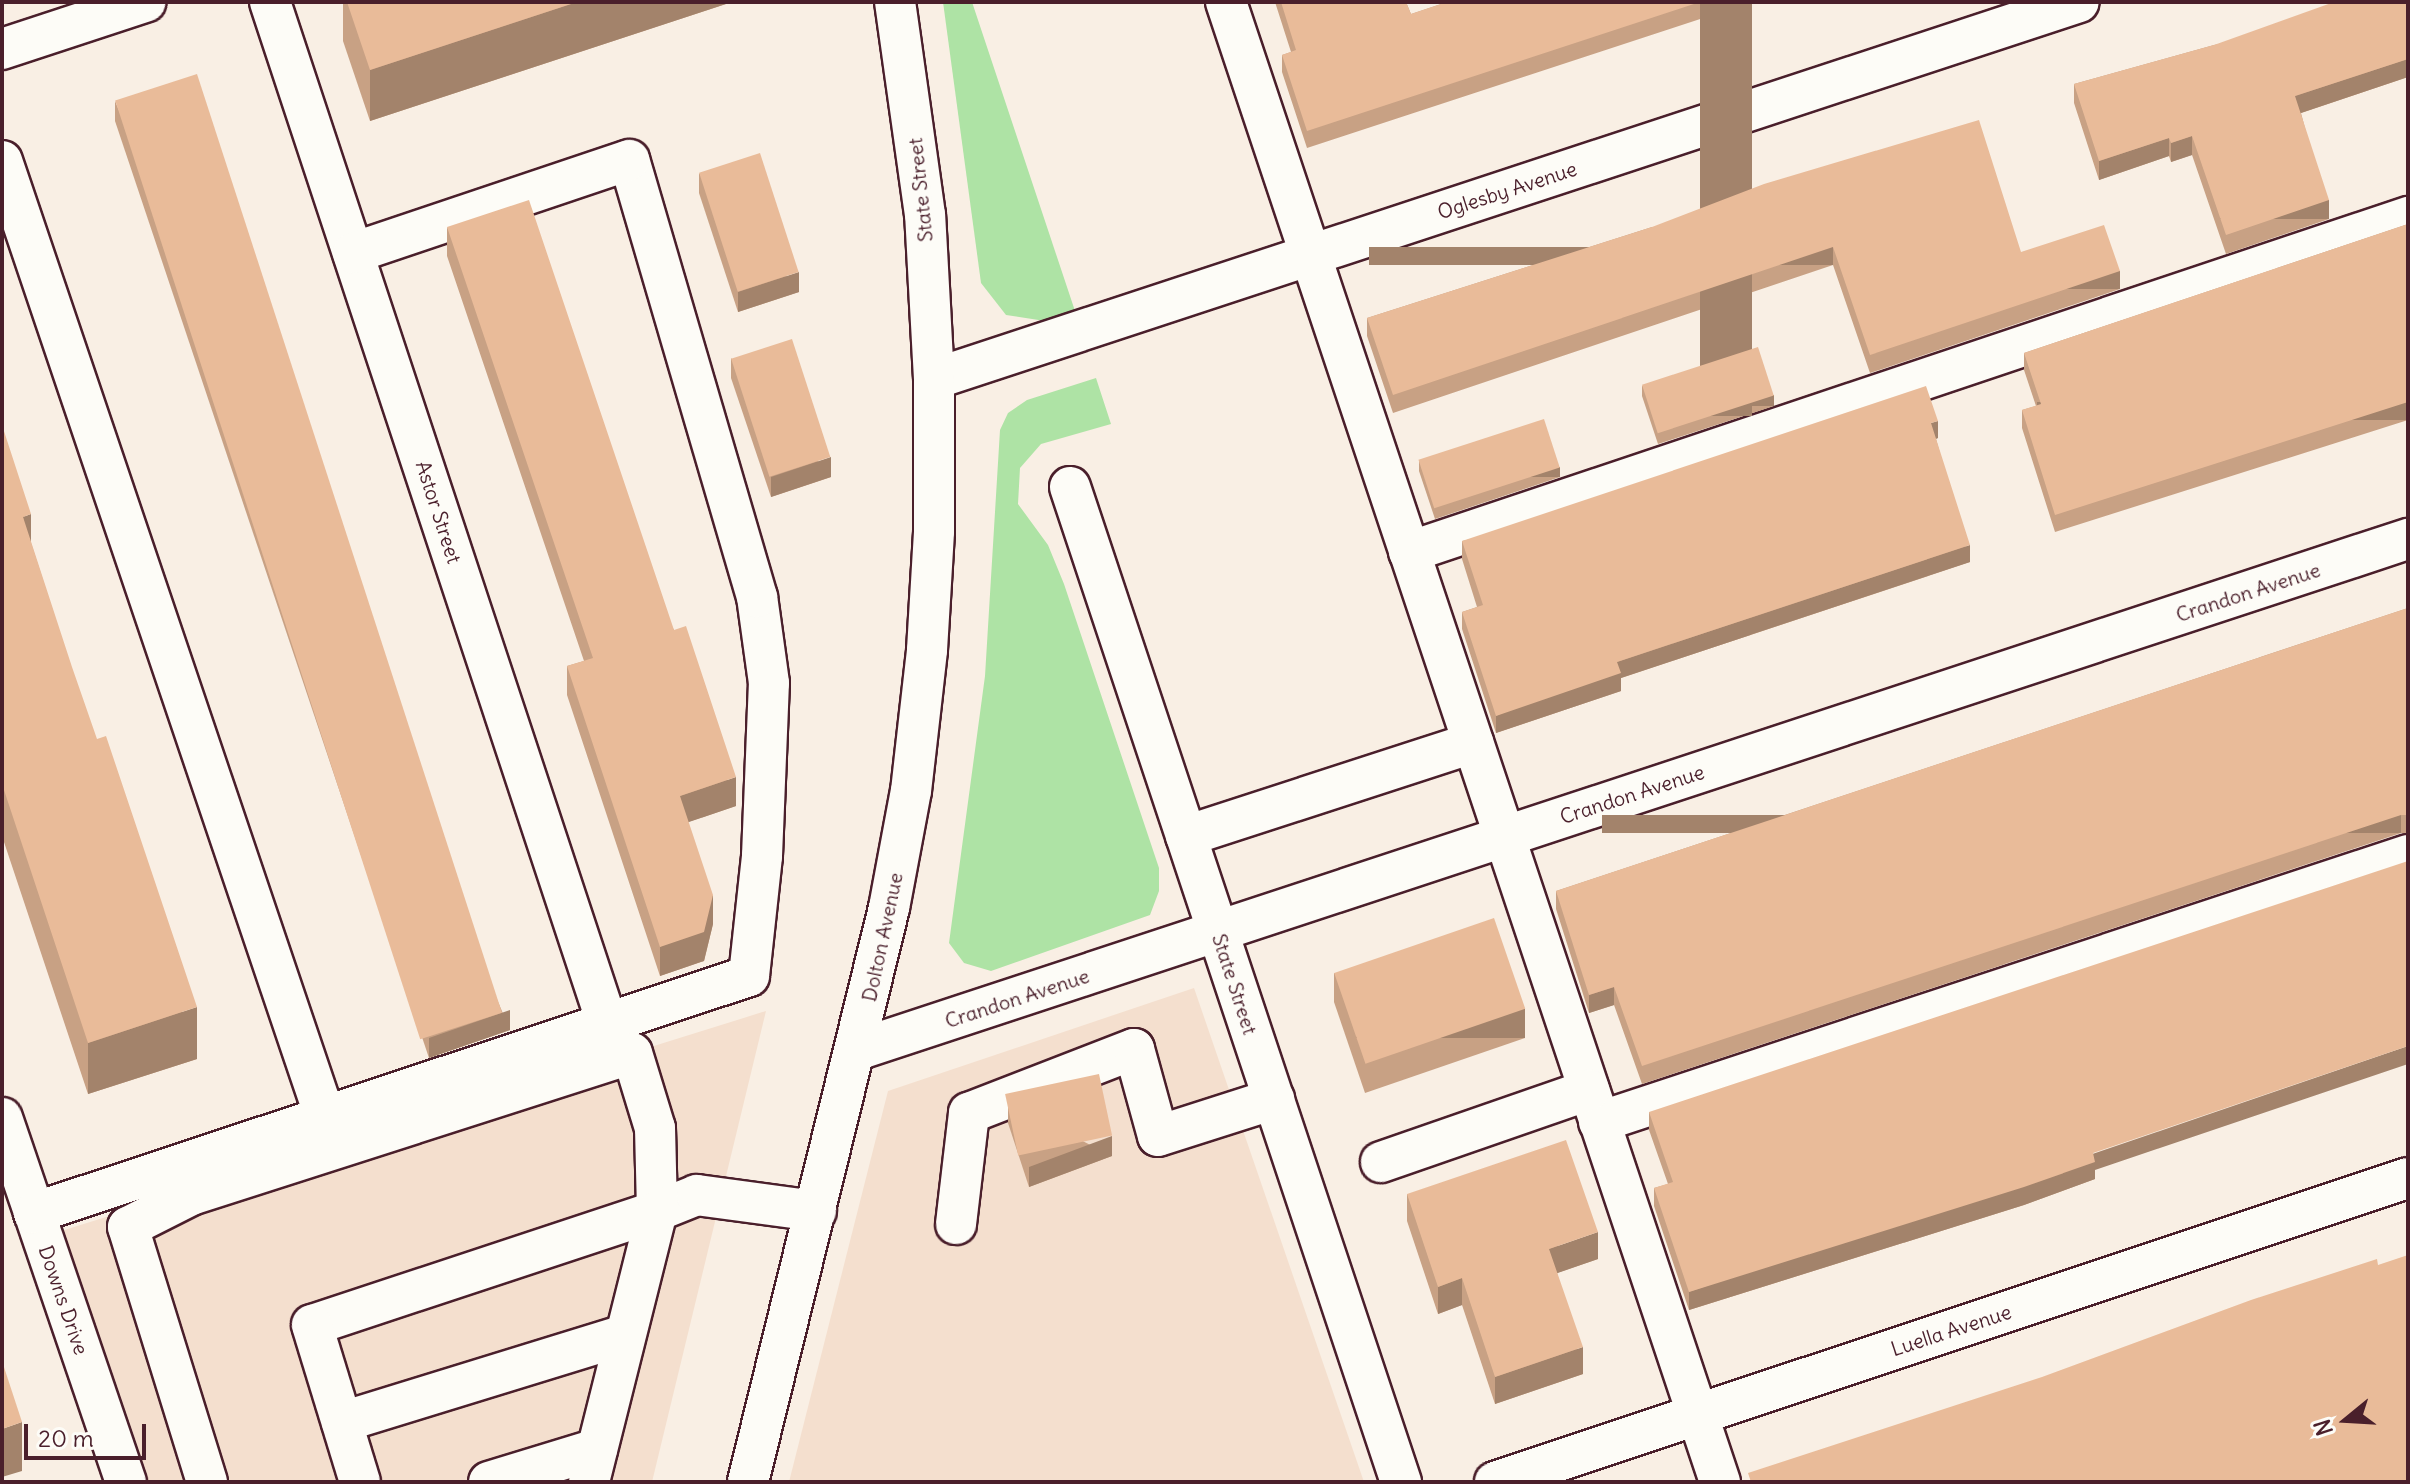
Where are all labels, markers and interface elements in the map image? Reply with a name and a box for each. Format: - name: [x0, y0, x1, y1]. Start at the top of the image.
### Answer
- street label: State Street: [903, 137, 937, 243]
- street label: Oglesby Avenue: [1434, 156, 1580, 224]
- street label: Astor Street: [411, 458, 467, 566]
- street label: Crandon Avenue: [2173, 557, 2323, 627]
- street label: Crandon Avenue: [1557, 759, 1707, 829]
- street label: Dolton Avenue: [857, 870, 907, 1004]
- street label: State Street: [1207, 931, 1263, 1037]
- street label: Crandon Avenue: [942, 963, 1092, 1033]
- street label: Downs Drive: [34, 1242, 94, 1358]
- street label: Luella Avenue: [1888, 1299, 2014, 1361]
- north arrow: [2306, 1380, 2386, 1460]
- scale bar: [28, 1408, 150, 1458]
- text: N: [2308, 1416, 2339, 1439]
- text: 20 m: [38, 1423, 94, 1453]

